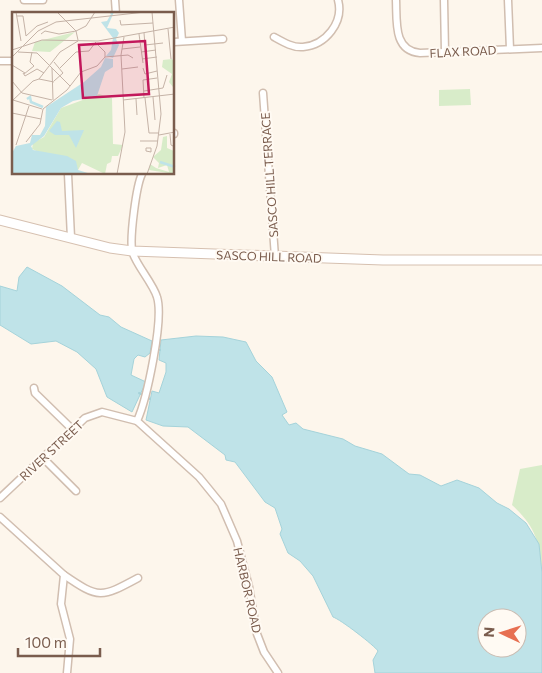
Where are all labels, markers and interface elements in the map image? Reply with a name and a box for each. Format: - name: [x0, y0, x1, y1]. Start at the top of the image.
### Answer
- inset map: [12, 12, 175, 175]
- street label: FLAX ROAD: [429, 42, 497, 60]
- street label: SASCO HILL TERRACE: [258, 112, 280, 238]
- street label: SASCO HILL ROAD: [216, 247, 322, 265]
- street label: RIVER STREET: [16, 417, 86, 483]
- street label: HARBOR ROAD: [231, 546, 265, 634]
- north arrow: [477, 608, 527, 658]
- scale bar: [18, 626, 100, 658]
- text: N: [480, 626, 497, 638]
- text: 100 m: [25, 633, 67, 651]

